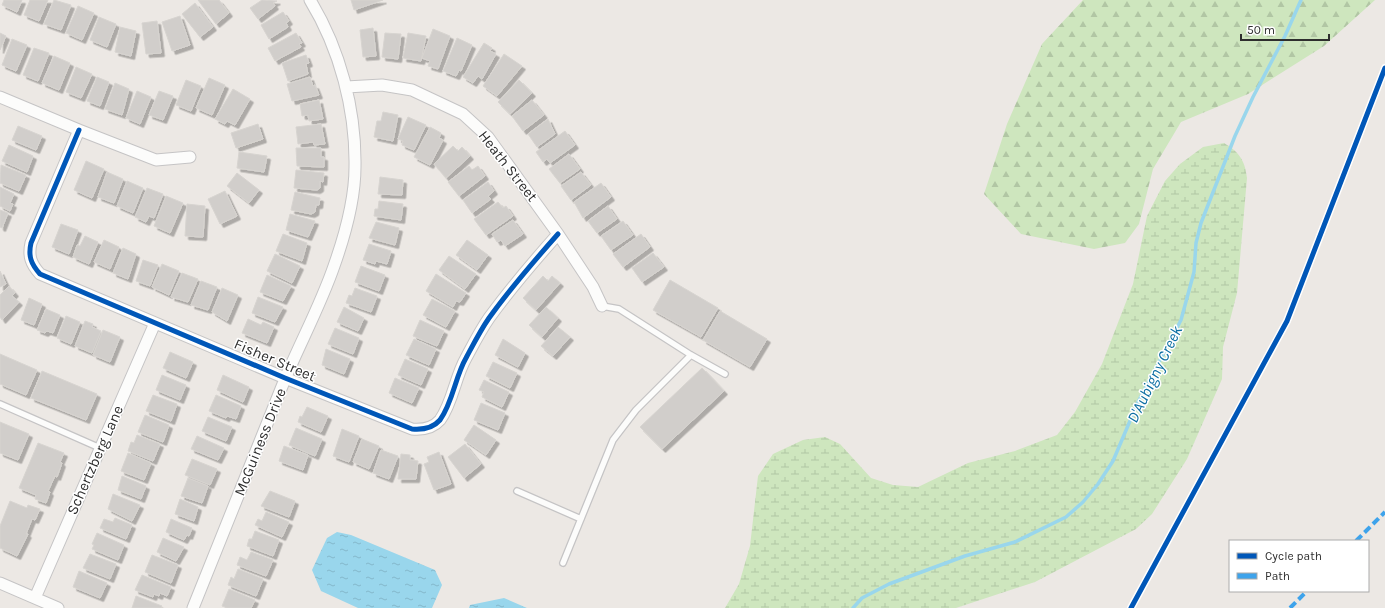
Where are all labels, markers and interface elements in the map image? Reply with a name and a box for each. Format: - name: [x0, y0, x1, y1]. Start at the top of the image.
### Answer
- scale bar: [1241, 16, 1329, 42]
- text: 50 m: [1247, 23, 1275, 37]
- street label: Heath Street: [475, 127, 542, 205]
- water label: D'Aubigny Creek: [1123, 322, 1187, 426]
- street label: Fisher Street: [231, 335, 319, 385]
- street label: McGuiness Drive: [230, 385, 290, 499]
- street label: Schertzberg Lane: [63, 403, 127, 517]
- legend: [1229, 540, 1369, 592]
- text: Cycle path: [1265, 549, 1322, 563]
- text: Path: [1265, 569, 1290, 583]

